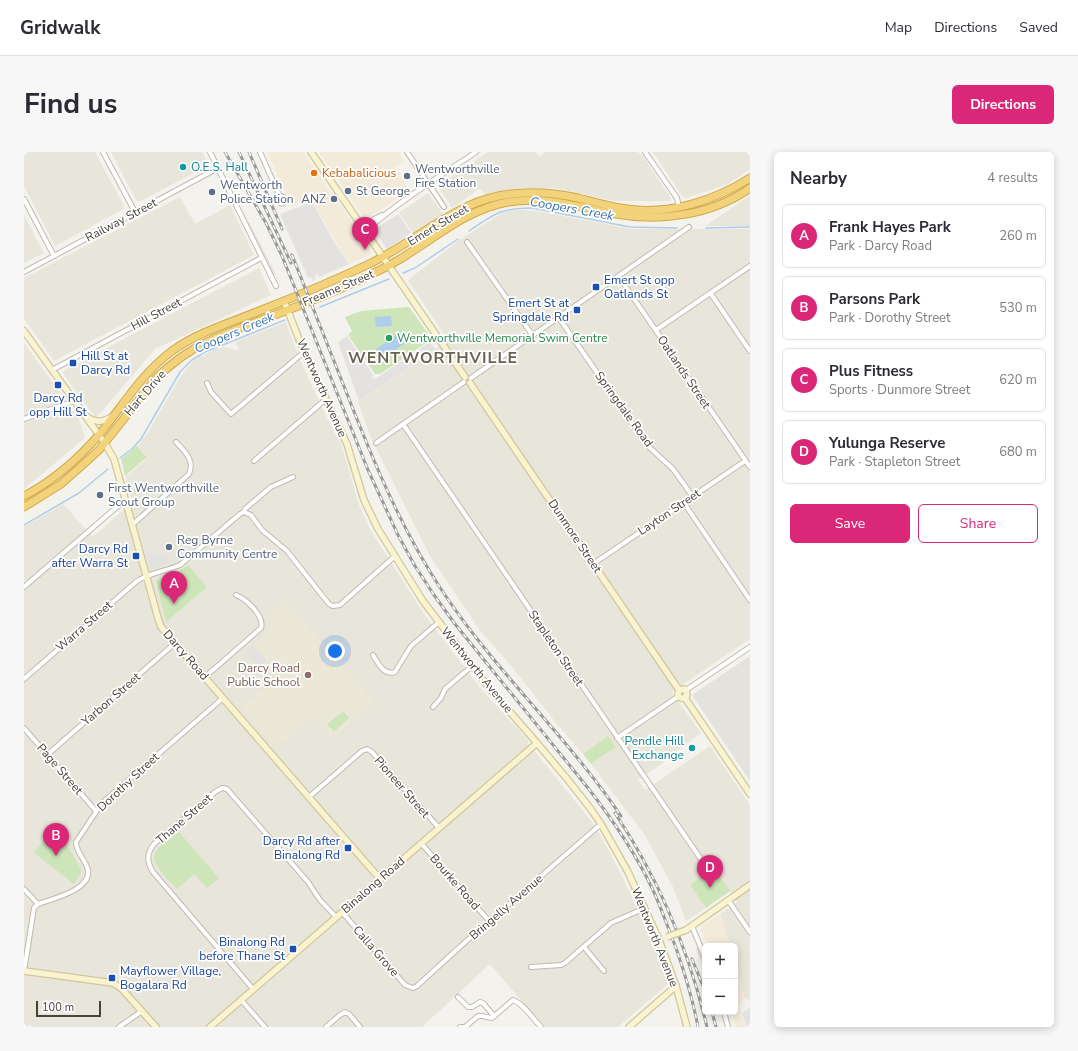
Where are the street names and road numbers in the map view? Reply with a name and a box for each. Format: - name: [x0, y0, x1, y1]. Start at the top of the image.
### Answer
- street label: Railway Street: [82, 194, 160, 246]
- street label: Emert Street: [405, 200, 472, 249]
- street label: Freame Street: [300, 265, 377, 310]
- street label: Hill Street: [128, 294, 185, 334]
- street label: Oatlands Street: [654, 332, 715, 412]
- street label: Wentworth Avenue: [293, 336, 351, 440]
- street label: Hart Drive: [121, 367, 169, 419]
- street label: Springdale Road: [591, 368, 657, 450]
- street label: Layton Street: [634, 485, 704, 539]
- street label: Dunmore Street: [544, 496, 606, 577]
- street label: Warra Street: [52, 597, 116, 655]
- street label: Stapleton Street: [525, 607, 588, 690]
- street label: Wentworth Avenue: [437, 624, 517, 716]
- street label: Darcy Road: [160, 626, 212, 684]
- street label: Yarbon Street: [77, 668, 144, 730]
- street label: Page Street: [33, 740, 87, 799]
- street label: Dorothy Street: [94, 749, 163, 815]
- street label: Pioneer Street: [371, 753, 434, 822]
- street label: Thane Street: [153, 790, 216, 848]
- street label: Bourke Road: [426, 851, 484, 913]
- street label: Binalong Road: [338, 853, 408, 917]
- street label: Bringelly Avenue: [466, 871, 546, 943]
- street label: Wentworth Avenue: [628, 885, 682, 989]
- street label: Calla Grove: [349, 922, 403, 980]

